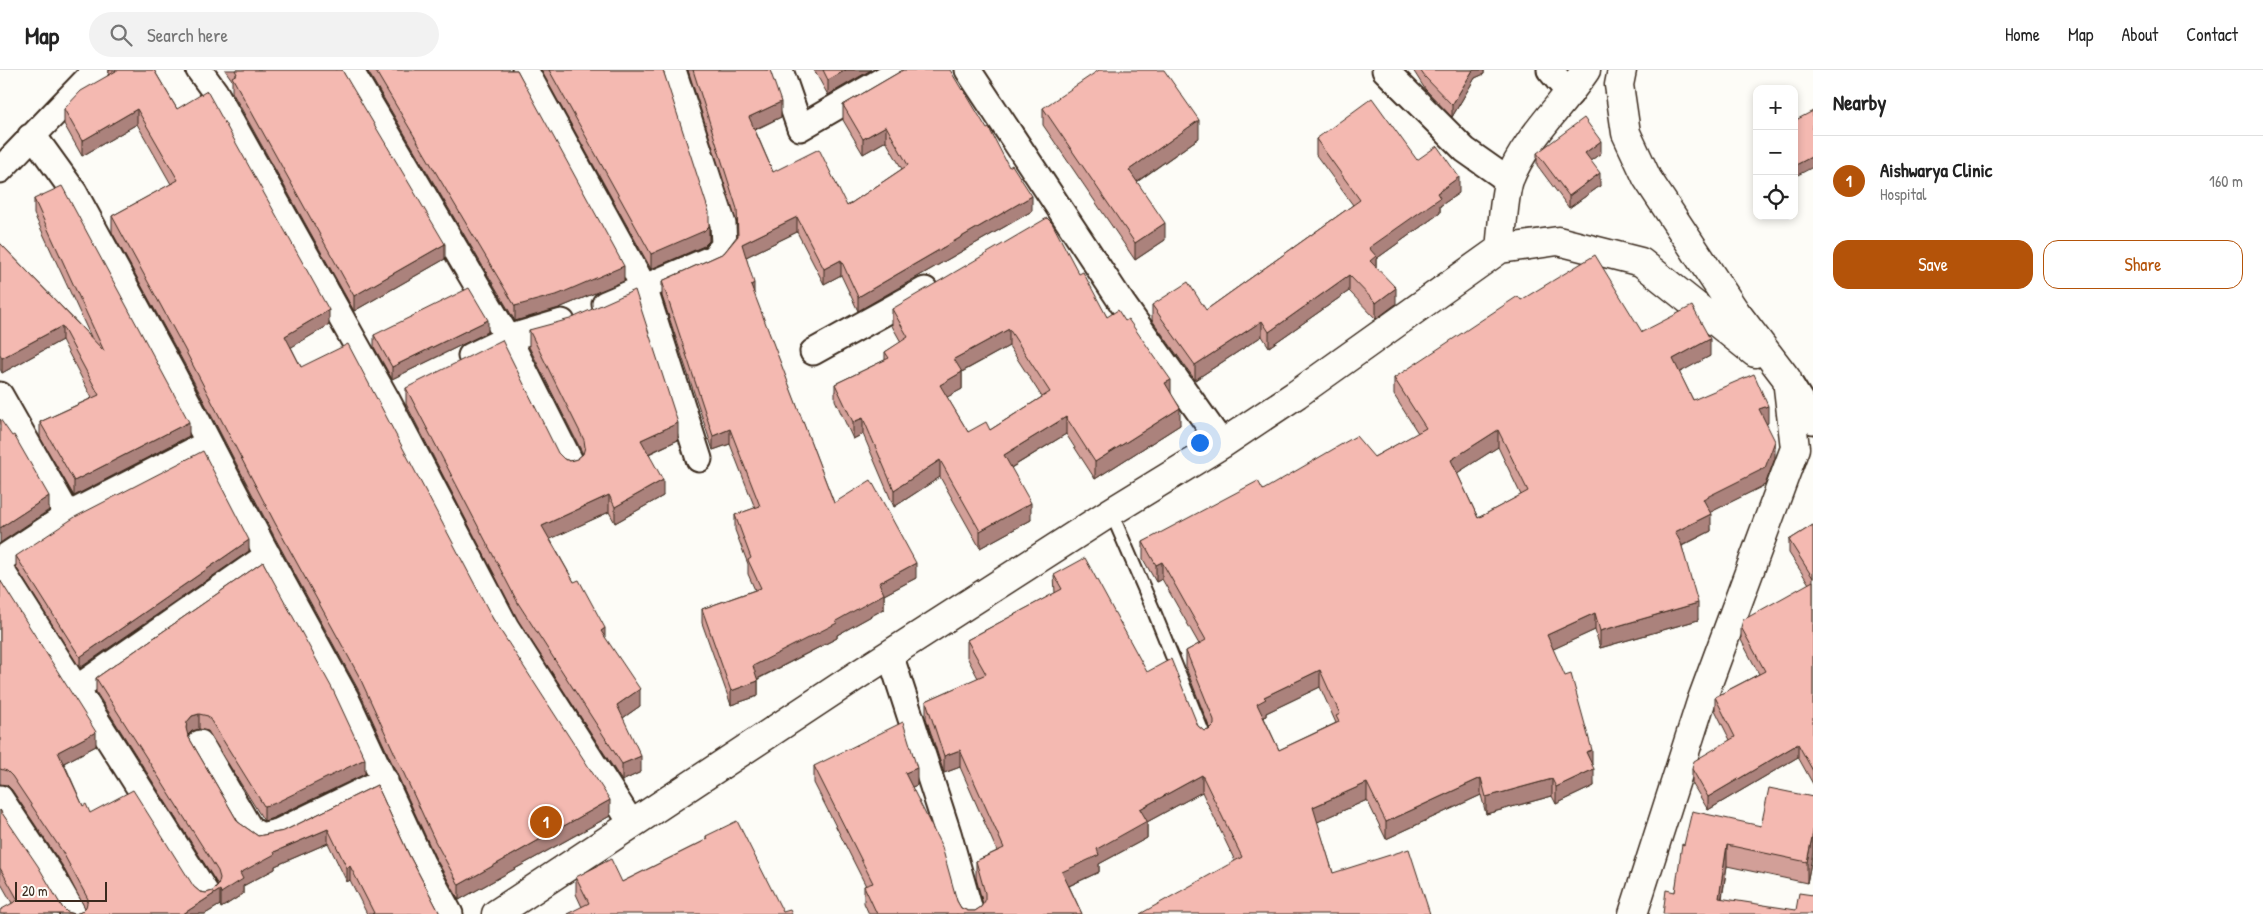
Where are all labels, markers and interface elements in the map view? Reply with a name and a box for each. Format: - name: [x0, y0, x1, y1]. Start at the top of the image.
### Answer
- search box: [89, 12, 439, 57]
- text: Map: [25, 19, 59, 51]
- icon: search: [107, 21, 135, 49]
- text: Search here: [147, 22, 228, 48]
- text: Home: [2005, 22, 2040, 47]
- text: Map: [2068, 22, 2093, 47]
- text: About: [2121, 22, 2158, 47]
- text: Contact: [2186, 22, 2238, 47]
- map controls: [1753, 85, 1798, 220]
- button: +: [1753, 85, 1798, 130]
- text: Nearby: [1833, 88, 1886, 117]
- button: −: [1753, 130, 1798, 175]
- text: Aishwarya Clinic: [1880, 157, 1992, 183]
- text: 1: [1846, 170, 1852, 192]
- text: 160 m: [2209, 170, 2243, 192]
- button: locate: [1753, 175, 1798, 220]
- text: Hospital: [1880, 183, 1927, 205]
- button: Save: [1833, 240, 2033, 289]
- button: Share: [2043, 240, 2243, 289]
- your location: [1187, 430, 1213, 456]
- pin: 1: [530, 803, 562, 841]
- scale bar: [15, 879, 108, 902]
- text: 20 m: [22, 881, 48, 900]

